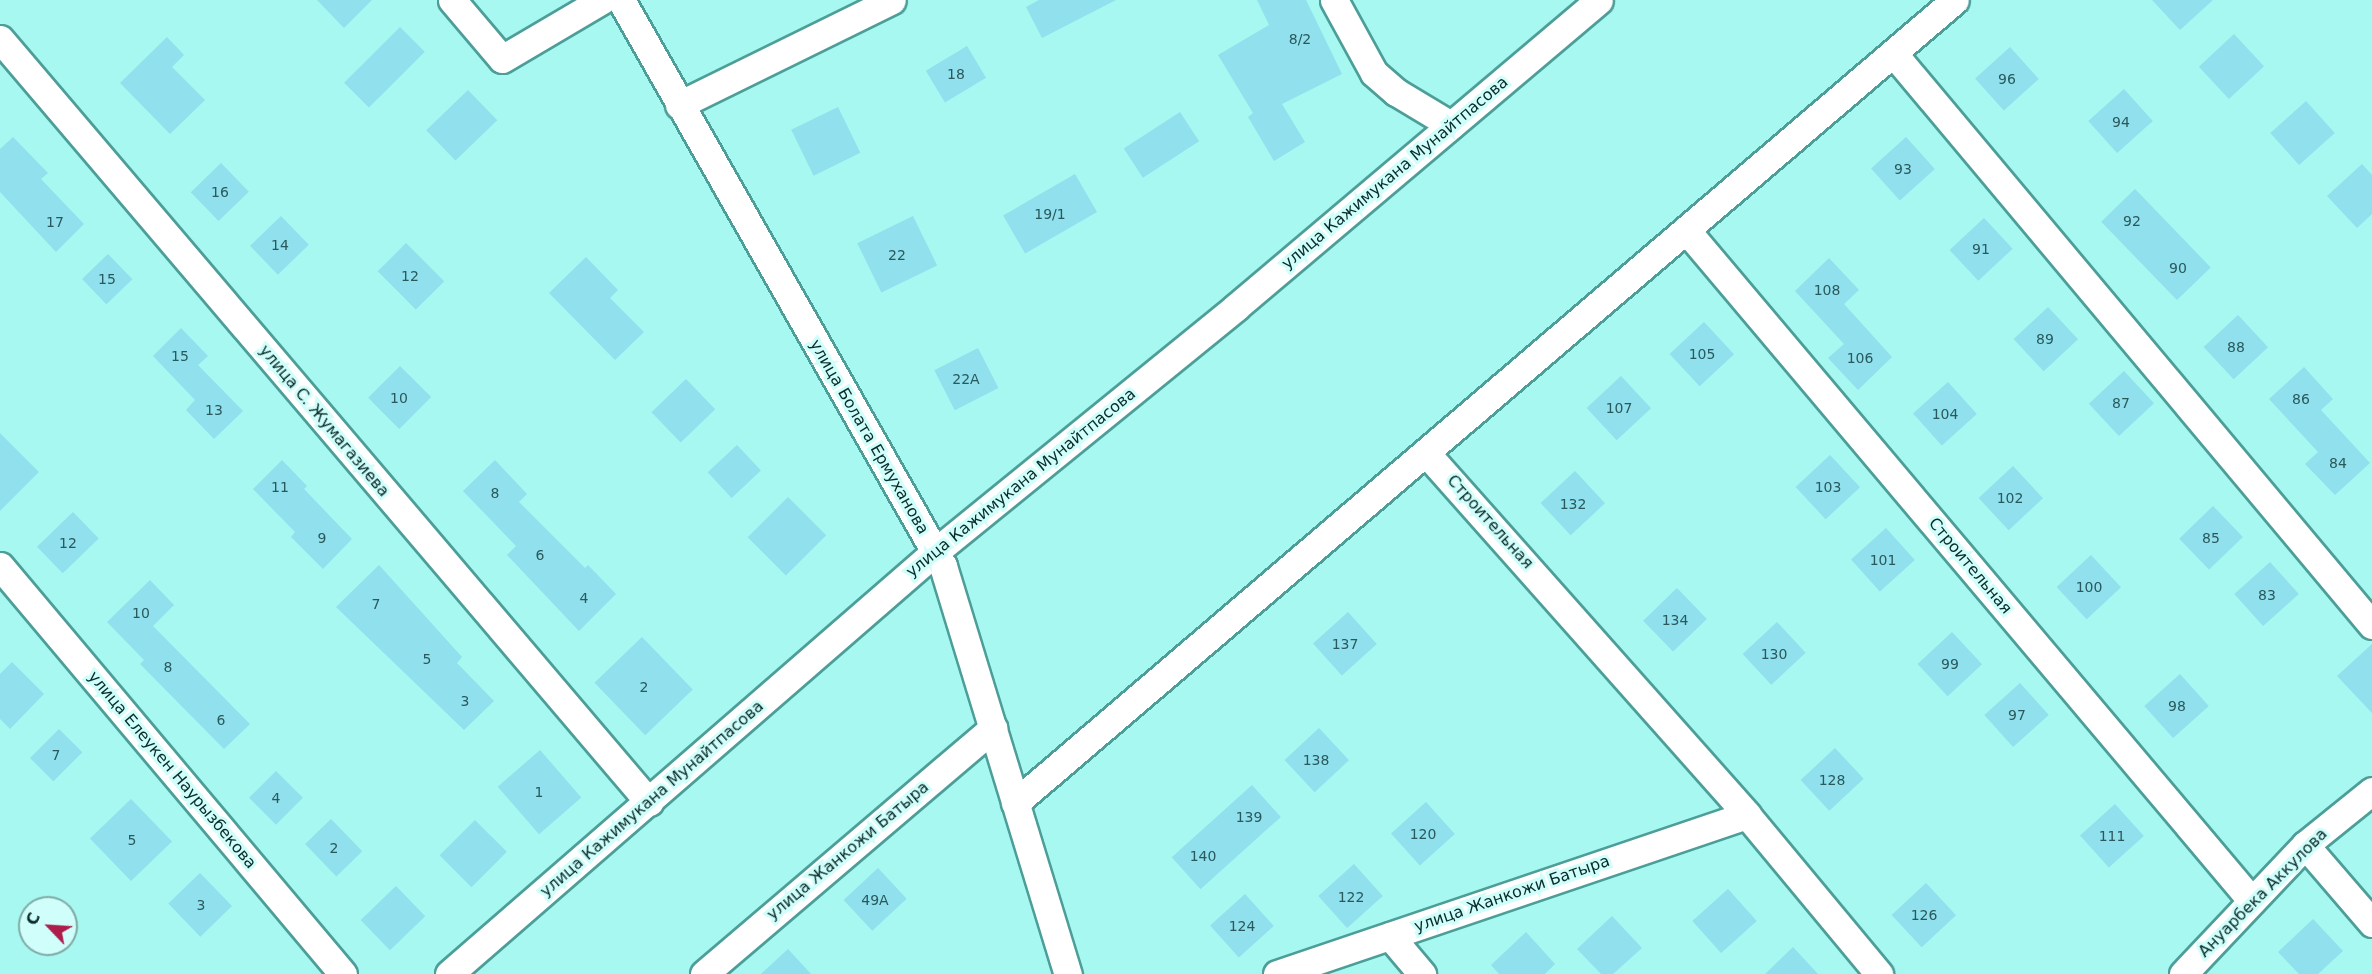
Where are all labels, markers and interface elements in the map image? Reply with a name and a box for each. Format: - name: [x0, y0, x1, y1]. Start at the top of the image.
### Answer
- house number: 8/2: [1289, 31, 1311, 47]
- house number: 18: [947, 66, 965, 82]
- house number: 96: [1998, 71, 2016, 87]
- street label: улица Кажимукана Мунайтпасова: [1278, 73, 1512, 273]
- house number: 94: [2112, 114, 2130, 130]
- house number: 93: [1894, 161, 1912, 177]
- house number: 16: [211, 184, 229, 200]
- house number: 19/1: [1034, 206, 1066, 222]
- house number: 92: [2123, 213, 2141, 229]
- house number: 17: [46, 214, 64, 230]
- house number: 14: [271, 237, 289, 253]
- house number: 91: [1972, 241, 1990, 257]
- house number: 22: [888, 247, 906, 263]
- house number: 90: [2169, 260, 2187, 276]
- house number: 12: [401, 268, 419, 284]
- house number: 15: [98, 271, 116, 287]
- house number: 108: [1814, 282, 1840, 298]
- house number: 89: [2036, 331, 2054, 347]
- street label: улица Болата Ермуханова: [805, 336, 933, 538]
- house number: 88: [2227, 339, 2245, 355]
- street label: улица С. Жумагазиева: [255, 341, 393, 501]
- house number: 105: [1689, 346, 1715, 362]
- house number: 15: [171, 348, 189, 364]
- house number: 106: [1847, 350, 1873, 366]
- house number: 22А: [952, 371, 980, 387]
- street label: улица Кажимукана Мунайтпасова: [902, 384, 1140, 582]
- house number: 10: [390, 390, 408, 406]
- house number: 86: [2292, 391, 2310, 407]
- house number: 87: [2112, 395, 2130, 411]
- house number: 107: [1606, 400, 1632, 416]
- house number: 13: [205, 402, 223, 418]
- house number: 104: [1932, 406, 1958, 422]
- house number: 84: [2329, 455, 2347, 471]
- street label: Строительная: [1443, 471, 1537, 573]
- house number: 11: [271, 479, 289, 495]
- house number: 103: [1815, 479, 1841, 495]
- house number: 8: [491, 485, 499, 501]
- house number: 102: [1997, 490, 2023, 506]
- house number: 132: [1560, 496, 1586, 512]
- street label: Строительная: [1924, 514, 2016, 618]
- house number: 9: [318, 530, 326, 546]
- house number: 85: [2202, 530, 2220, 546]
- house number: 12: [59, 535, 77, 551]
- house number: 6: [536, 547, 544, 563]
- house number: 101: [1870, 552, 1896, 568]
- house number: 100: [2076, 579, 2102, 595]
- house number: 83: [2258, 587, 2276, 603]
- house number: 4: [580, 590, 588, 606]
- house number: 7: [372, 596, 380, 612]
- house number: 10: [132, 605, 150, 621]
- house number: 134: [1662, 612, 1688, 628]
- house number: 137: [1332, 636, 1358, 652]
- house number: 130: [1761, 646, 1787, 662]
- house number: 5: [423, 651, 431, 667]
- house number: 99: [1941, 656, 1959, 672]
- house number: 8: [164, 659, 172, 675]
- street label: улица Елеукен Наурызбекова: [84, 667, 260, 873]
- house number: 2: [640, 679, 648, 695]
- house number: 3: [461, 693, 469, 709]
- street label: улица Кажимукана Мунайтпасова: [536, 697, 768, 901]
- house number: 98: [2168, 698, 2186, 714]
- house number: 97: [2008, 707, 2026, 723]
- house number: 6: [217, 712, 225, 728]
- house number: 7: [52, 747, 60, 763]
- house number: 138: [1303, 752, 1329, 768]
- house number: 128: [1819, 772, 1845, 788]
- street label: улица Жанкожи Батыра: [763, 778, 933, 924]
- house number: 1: [535, 784, 543, 800]
- house number: 4: [272, 790, 280, 806]
- house number: 139: [1236, 809, 1262, 825]
- street label: Ануарбека Аккулова: [2195, 825, 2331, 961]
- house number: 120: [1410, 826, 1436, 842]
- house number: 111: [2099, 828, 2125, 844]
- house number: 5: [128, 832, 136, 848]
- house number: 2: [330, 840, 338, 856]
- house number: 140: [1190, 848, 1216, 864]
- street label: улица Жанкожи Батыра: [1412, 851, 1612, 937]
- house number: 122: [1338, 889, 1364, 905]
- house number: 49А: [861, 892, 889, 908]
- north arrow: [18, 896, 78, 956]
- house number: 3: [197, 897, 205, 913]
- house number: 126: [1911, 907, 1937, 923]
- text: С: [22, 910, 44, 928]
- house number: 124: [1229, 918, 1255, 934]

